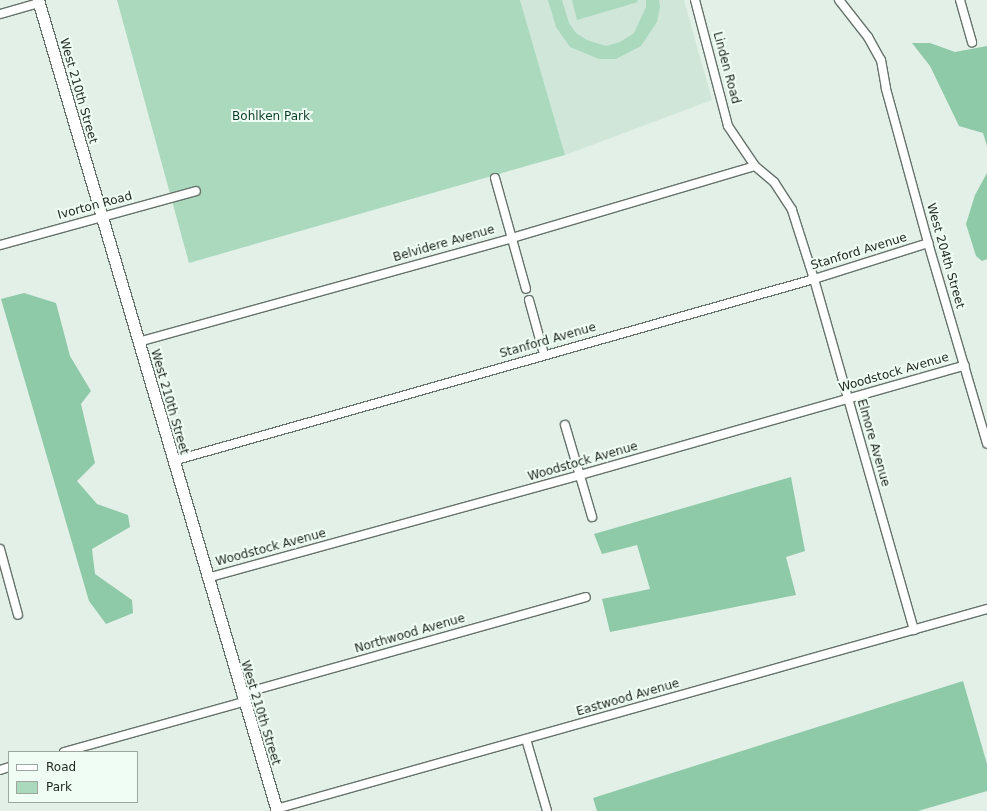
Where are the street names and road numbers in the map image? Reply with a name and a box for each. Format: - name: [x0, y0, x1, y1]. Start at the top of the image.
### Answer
- street label: Linden Road: [709, 30, 743, 106]
- street label: West 210th Street: [56, 37, 100, 145]
- street label: Ivorton Road: [56, 189, 134, 223]
- street label: West 204th Street: [923, 202, 967, 310]
- street label: Belvidere Avenue: [392, 223, 496, 265]
- street label: Stanford Avenue: [809, 231, 909, 273]
- street label: Stanford Avenue: [498, 320, 598, 362]
- street label: West 210th Street: [147, 348, 191, 456]
- street label: Woodstock Avenue: [837, 350, 951, 396]
- street label: Elmore Avenue: [854, 398, 892, 488]
- street label: Woodstock Avenue: [526, 439, 640, 485]
- street label: Woodstock Avenue: [214, 526, 328, 570]
- street label: Northwood Avenue: [353, 611, 467, 657]
- street label: West 210th Street: [237, 659, 283, 767]
- street label: Eastwood Avenue: [575, 676, 681, 720]

